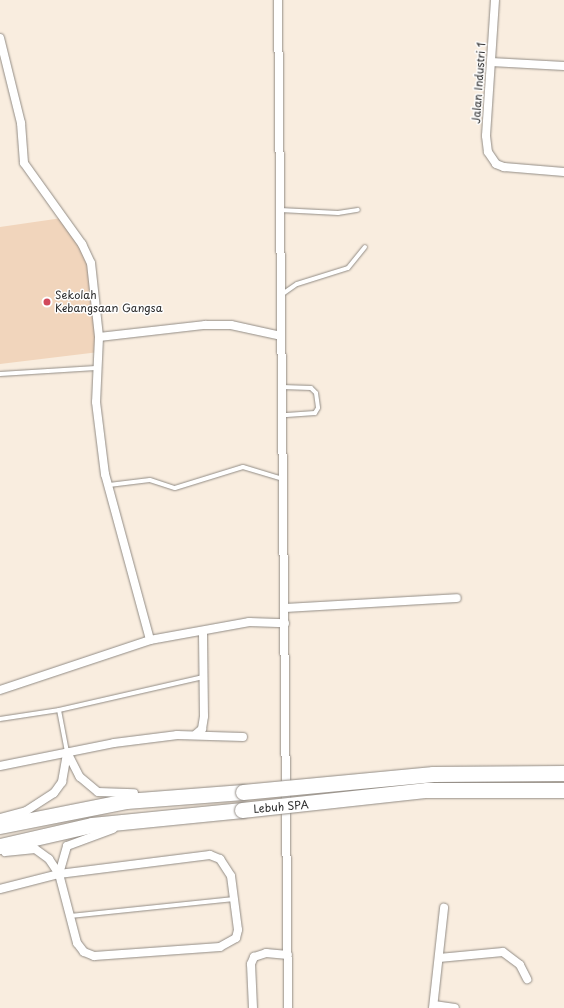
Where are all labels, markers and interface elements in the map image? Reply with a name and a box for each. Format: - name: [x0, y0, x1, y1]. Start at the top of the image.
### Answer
- street label: Jalan Industri 1: [470, 42, 488, 124]
- place label: Sekolah Kebangsaan Gangsa: [55, 289, 163, 315]
- marker: Sekolah Kebangsaan Gangsa: [42, 297, 52, 307]
- street label: Lebuh SPA: [253, 798, 309, 816]

